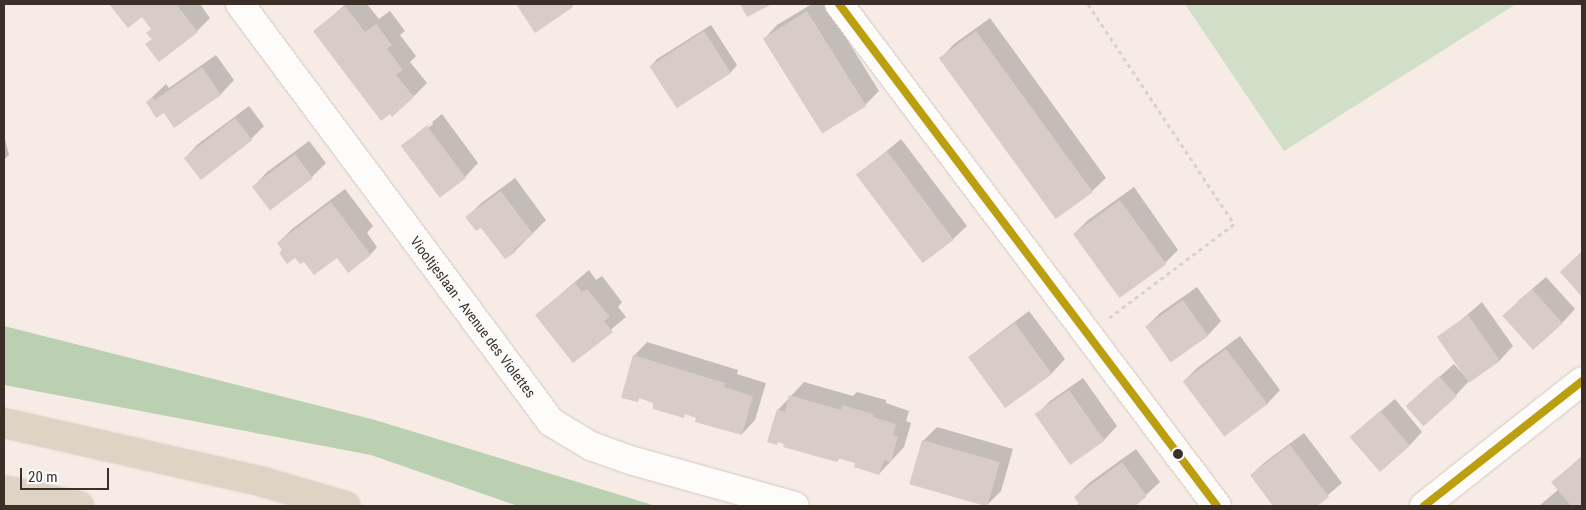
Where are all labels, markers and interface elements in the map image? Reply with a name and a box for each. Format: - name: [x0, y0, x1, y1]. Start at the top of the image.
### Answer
- street label: Viooltjeslaan - Avenue des Violettes: [407, 233, 539, 401]
- unlabelled marker: [1173, 449, 1183, 459]
- scale bar: [22, 458, 111, 490]
- text: 20 m: [28, 468, 58, 486]

